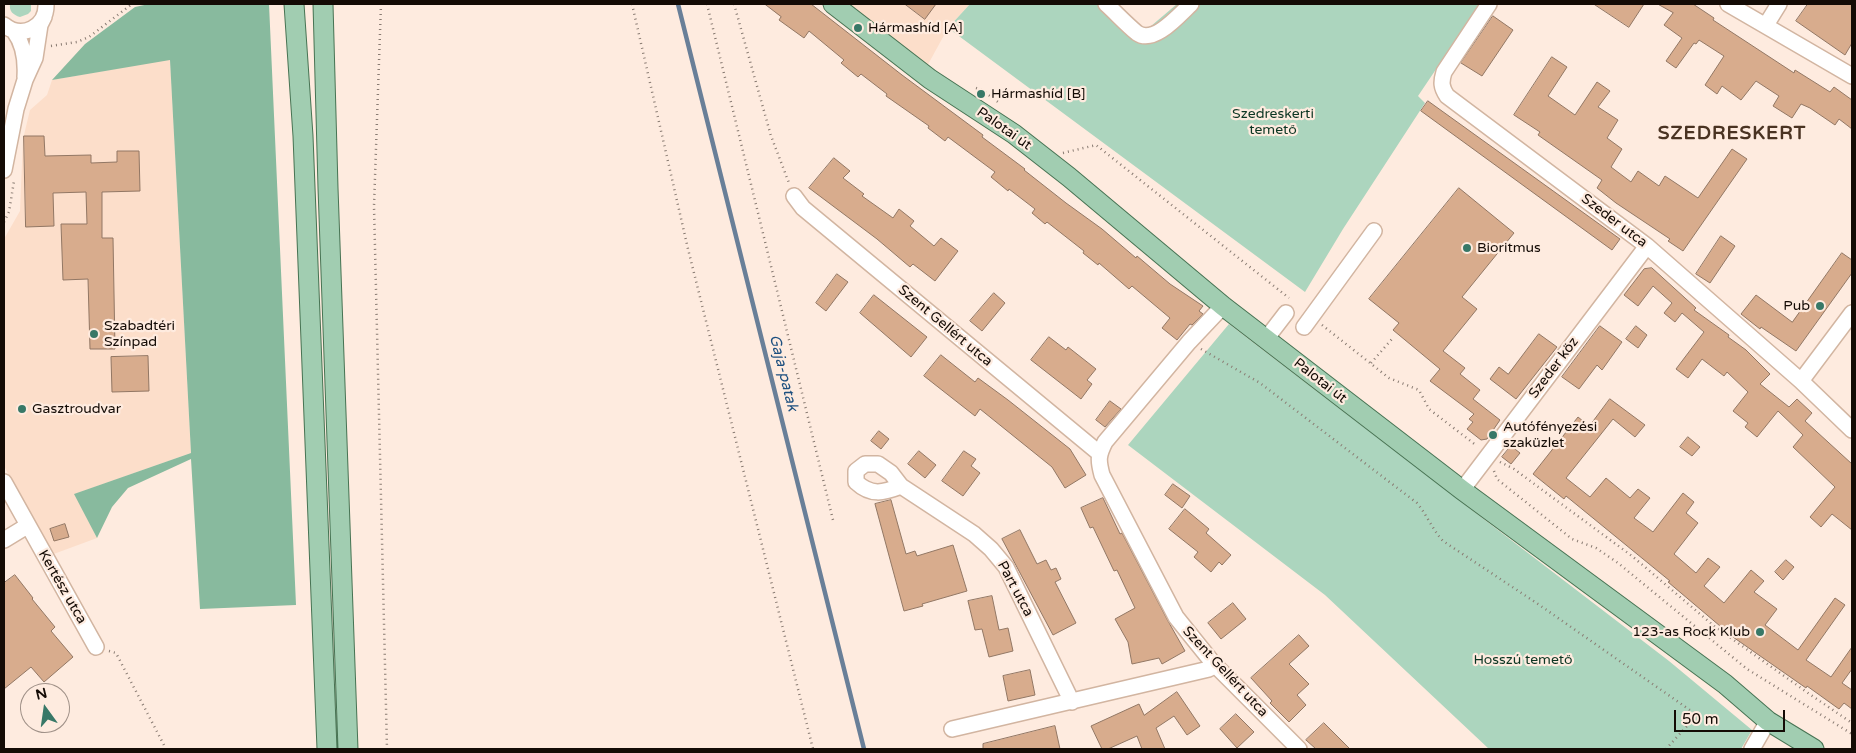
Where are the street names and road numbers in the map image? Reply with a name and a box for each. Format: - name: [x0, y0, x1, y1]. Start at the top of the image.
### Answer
- street label: Palotai út: [973, 104, 1035, 154]
- street label: Szeder utca: [1578, 191, 1650, 251]
- street label: Szent Gellért utca: [895, 282, 995, 370]
- street label: Szeder köz: [1526, 334, 1582, 402]
- street label: Palotai út: [1290, 355, 1350, 407]
- street label: Kertész utca: [34, 547, 90, 627]
- street label: Part utca: [993, 558, 1037, 620]
- street label: Szent Gellért utca: [1179, 623, 1271, 721]

